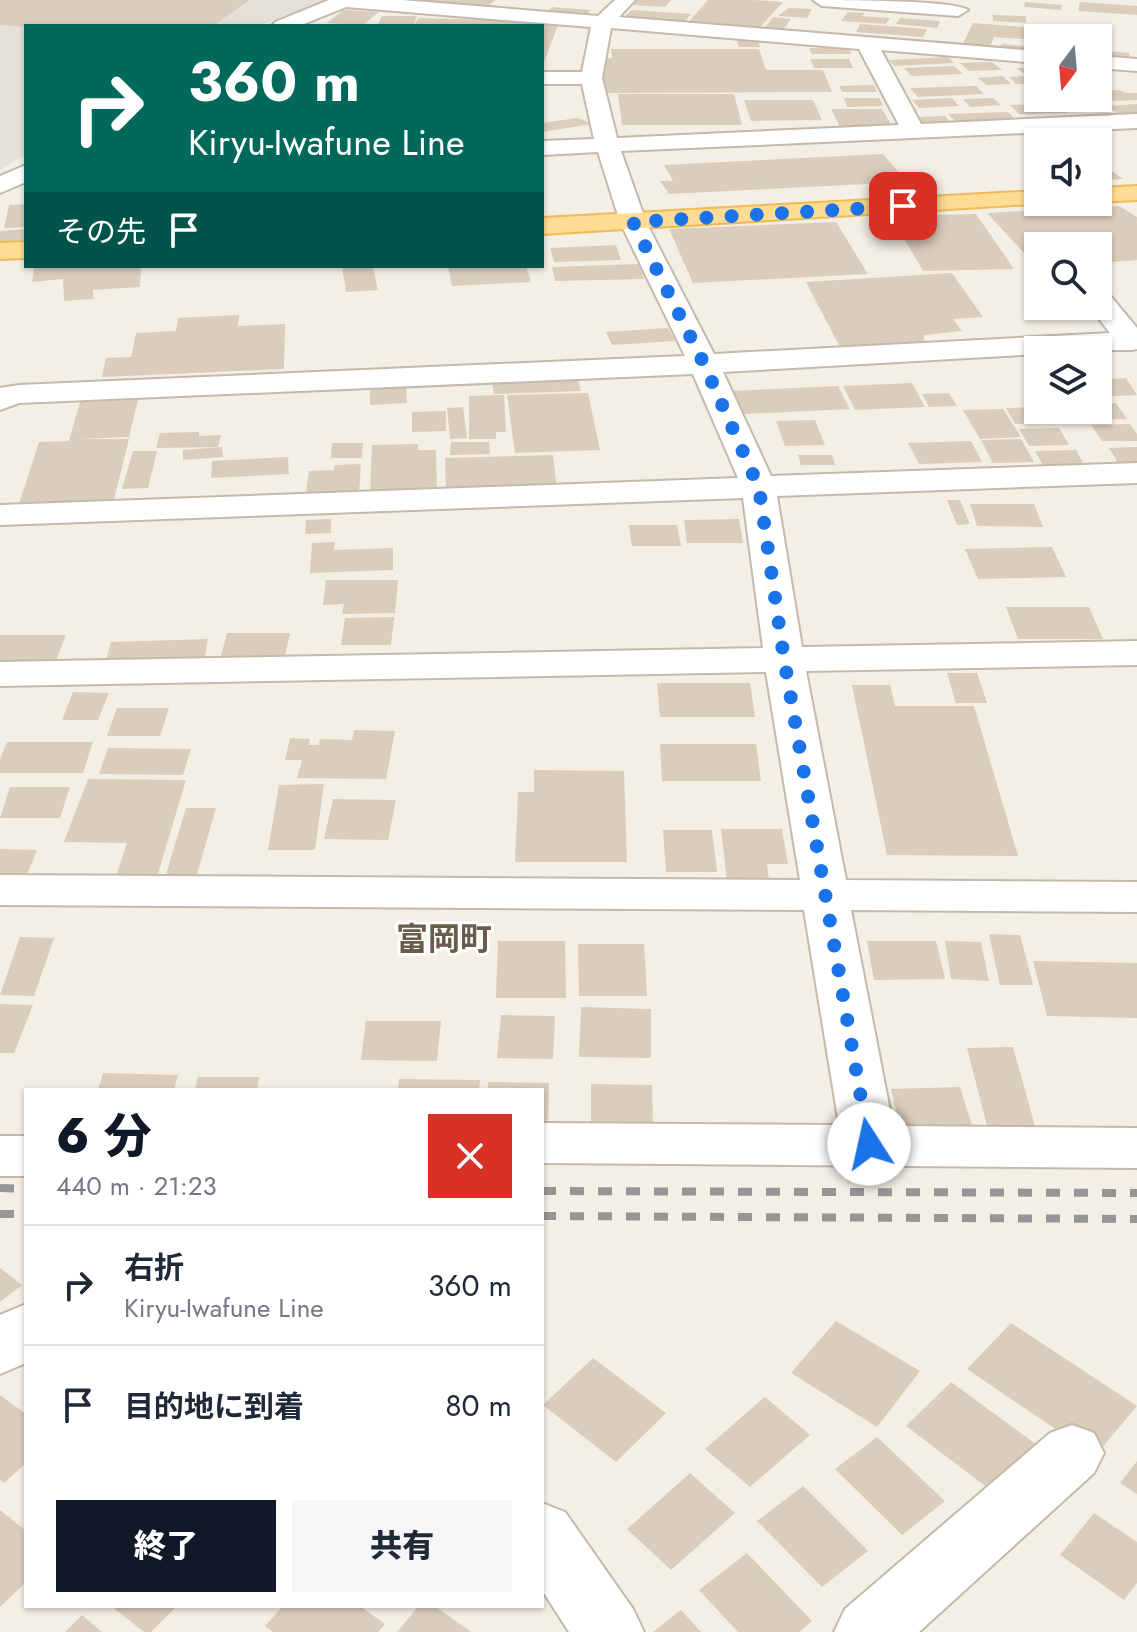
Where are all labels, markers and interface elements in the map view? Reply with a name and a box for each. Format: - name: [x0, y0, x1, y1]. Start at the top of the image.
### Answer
- north arrow: [1024, 24, 1112, 112]
- map controls: [1024, 24, 1112, 424]
- text: 360 m: [188, 41, 360, 122]
- icon: right: [56, 56, 160, 160]
- text: Kiryu-Iwafune Line: [188, 116, 464, 168]
- button: sound: [1024, 128, 1112, 216]
- pin: [869, 172, 937, 240]
- icon: arrive: [881, 184, 925, 228]
- icon: arrive: [162, 208, 206, 252]
- text: その先: [56, 210, 146, 253]
- button: search: [1024, 232, 1112, 320]
- button: layers: [1024, 336, 1112, 424]
- district label: 富岡町: [396, 916, 492, 962]
- text: 6 分: [56, 1102, 152, 1171]
- position arrow: [827, 1102, 911, 1186]
- button: close: [428, 1114, 512, 1198]
- text: 440 m · 21:23: [56, 1167, 217, 1205]
- text: 右折: [124, 1246, 184, 1289]
- icon: right: [56, 1263, 100, 1307]
- text: 360 m: [428, 1264, 512, 1307]
- text: Kiryu-Iwafune Line: [124, 1289, 324, 1327]
- icon: arrive: [56, 1383, 100, 1427]
- text: 80 m: [445, 1384, 512, 1427]
- text: 目的地に到着: [124, 1385, 304, 1428]
- button: 終了: [56, 1500, 276, 1592]
- button: 共有: [292, 1500, 512, 1592]

